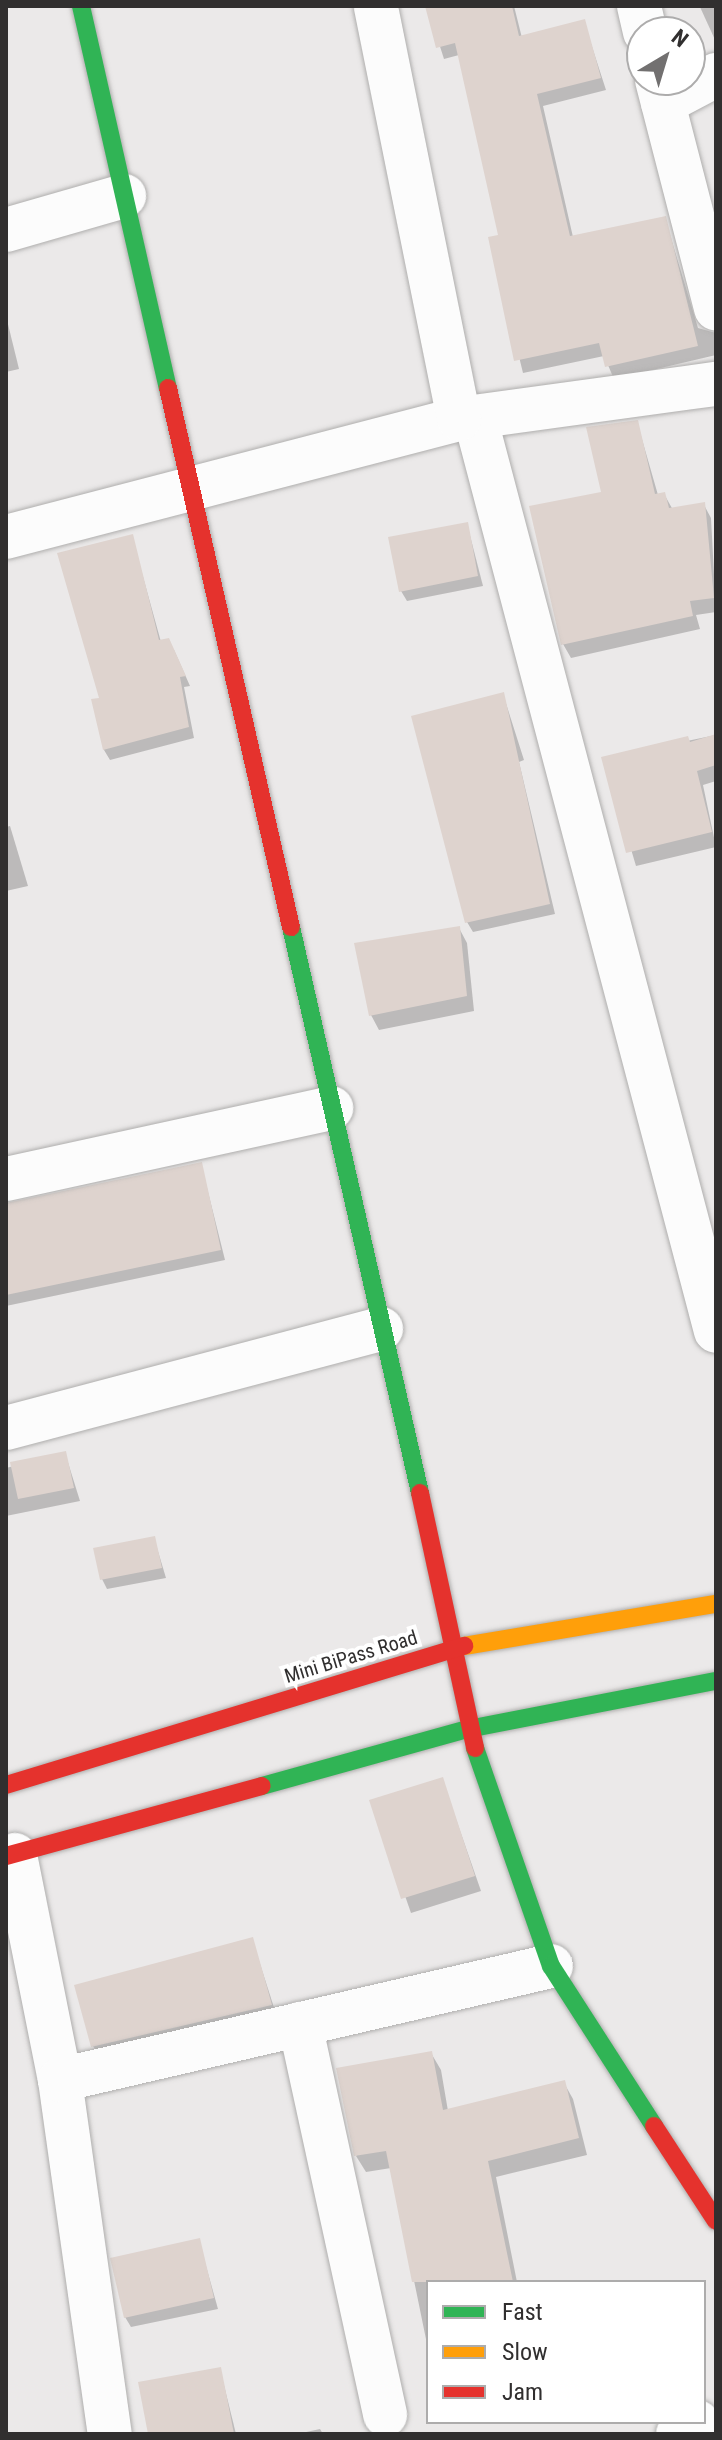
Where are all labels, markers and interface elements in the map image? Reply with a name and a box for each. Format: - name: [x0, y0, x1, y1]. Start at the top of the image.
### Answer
- north arrow: [626, 16, 706, 96]
- text: N: [667, 24, 693, 52]
- street label: Mini BiPass Road: [282, 1625, 420, 1689]
- legend: [426, 2280, 706, 2424]
- text: Fast: [502, 2298, 543, 2326]
- text: Slow: [502, 2338, 548, 2366]
- text: Jam: [502, 2378, 543, 2406]

